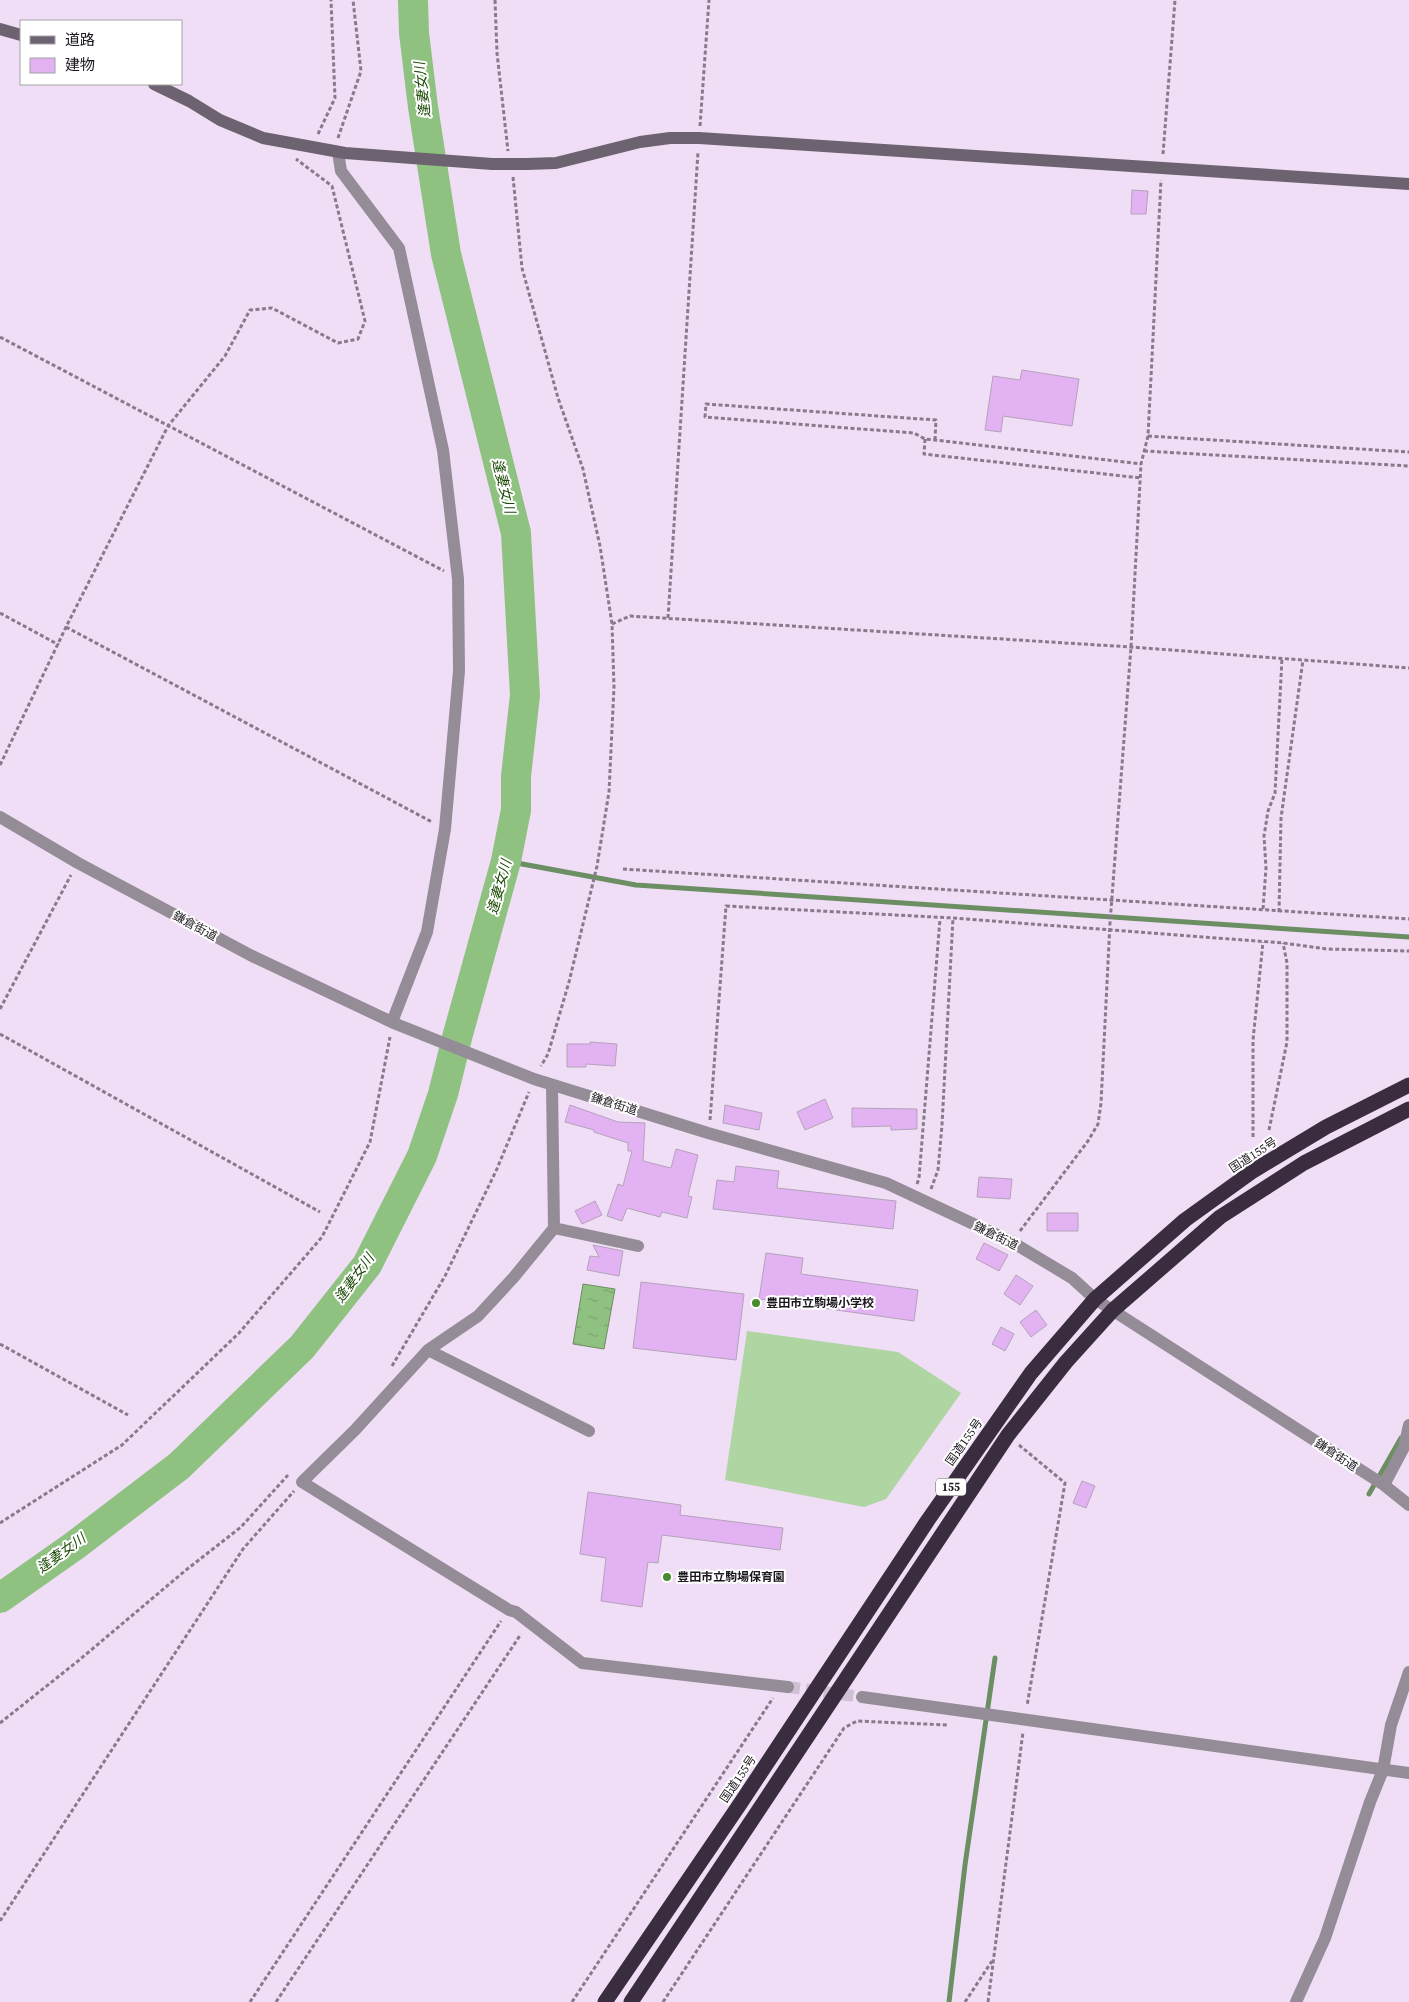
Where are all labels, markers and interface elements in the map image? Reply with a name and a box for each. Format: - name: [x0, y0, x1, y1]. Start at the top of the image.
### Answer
- legend: [20, 20, 182, 85]
- text: 道路: [65, 29, 95, 50]
- text: 建物: [65, 54, 95, 75]
- water label: 逢妻女川: [409, 59, 435, 119]
- water label: 逢妻女川: [488, 456, 521, 518]
- water label: 逢妻女川: [482, 855, 516, 917]
- street label: 鎌倉街道: [170, 908, 220, 944]
- street label: 鎌倉街道: [589, 1089, 639, 1119]
- street label: 国道155号: [1226, 1134, 1280, 1176]
- street label: 鎌倉街道: [971, 1218, 1021, 1254]
- water label: 逢妻女川: [329, 1248, 380, 1307]
- place label: 豊田市立駒場小学校: [766, 1295, 874, 1311]
- marker: 豊田市立駒場小学校: [750, 1297, 762, 1309]
- street label: 国道155号: [942, 1415, 986, 1469]
- street label: 鎌倉街道: [1312, 1435, 1360, 1475]
- road number: 155: [936, 1478, 966, 1495]
- water label: 逢妻女川: [32, 1527, 91, 1578]
- place label: 豊田市立駒場保育園: [677, 1569, 785, 1585]
- marker: 豊田市立駒場保育園: [661, 1571, 673, 1583]
- street label: 国道155号: [716, 1752, 760, 1806]

